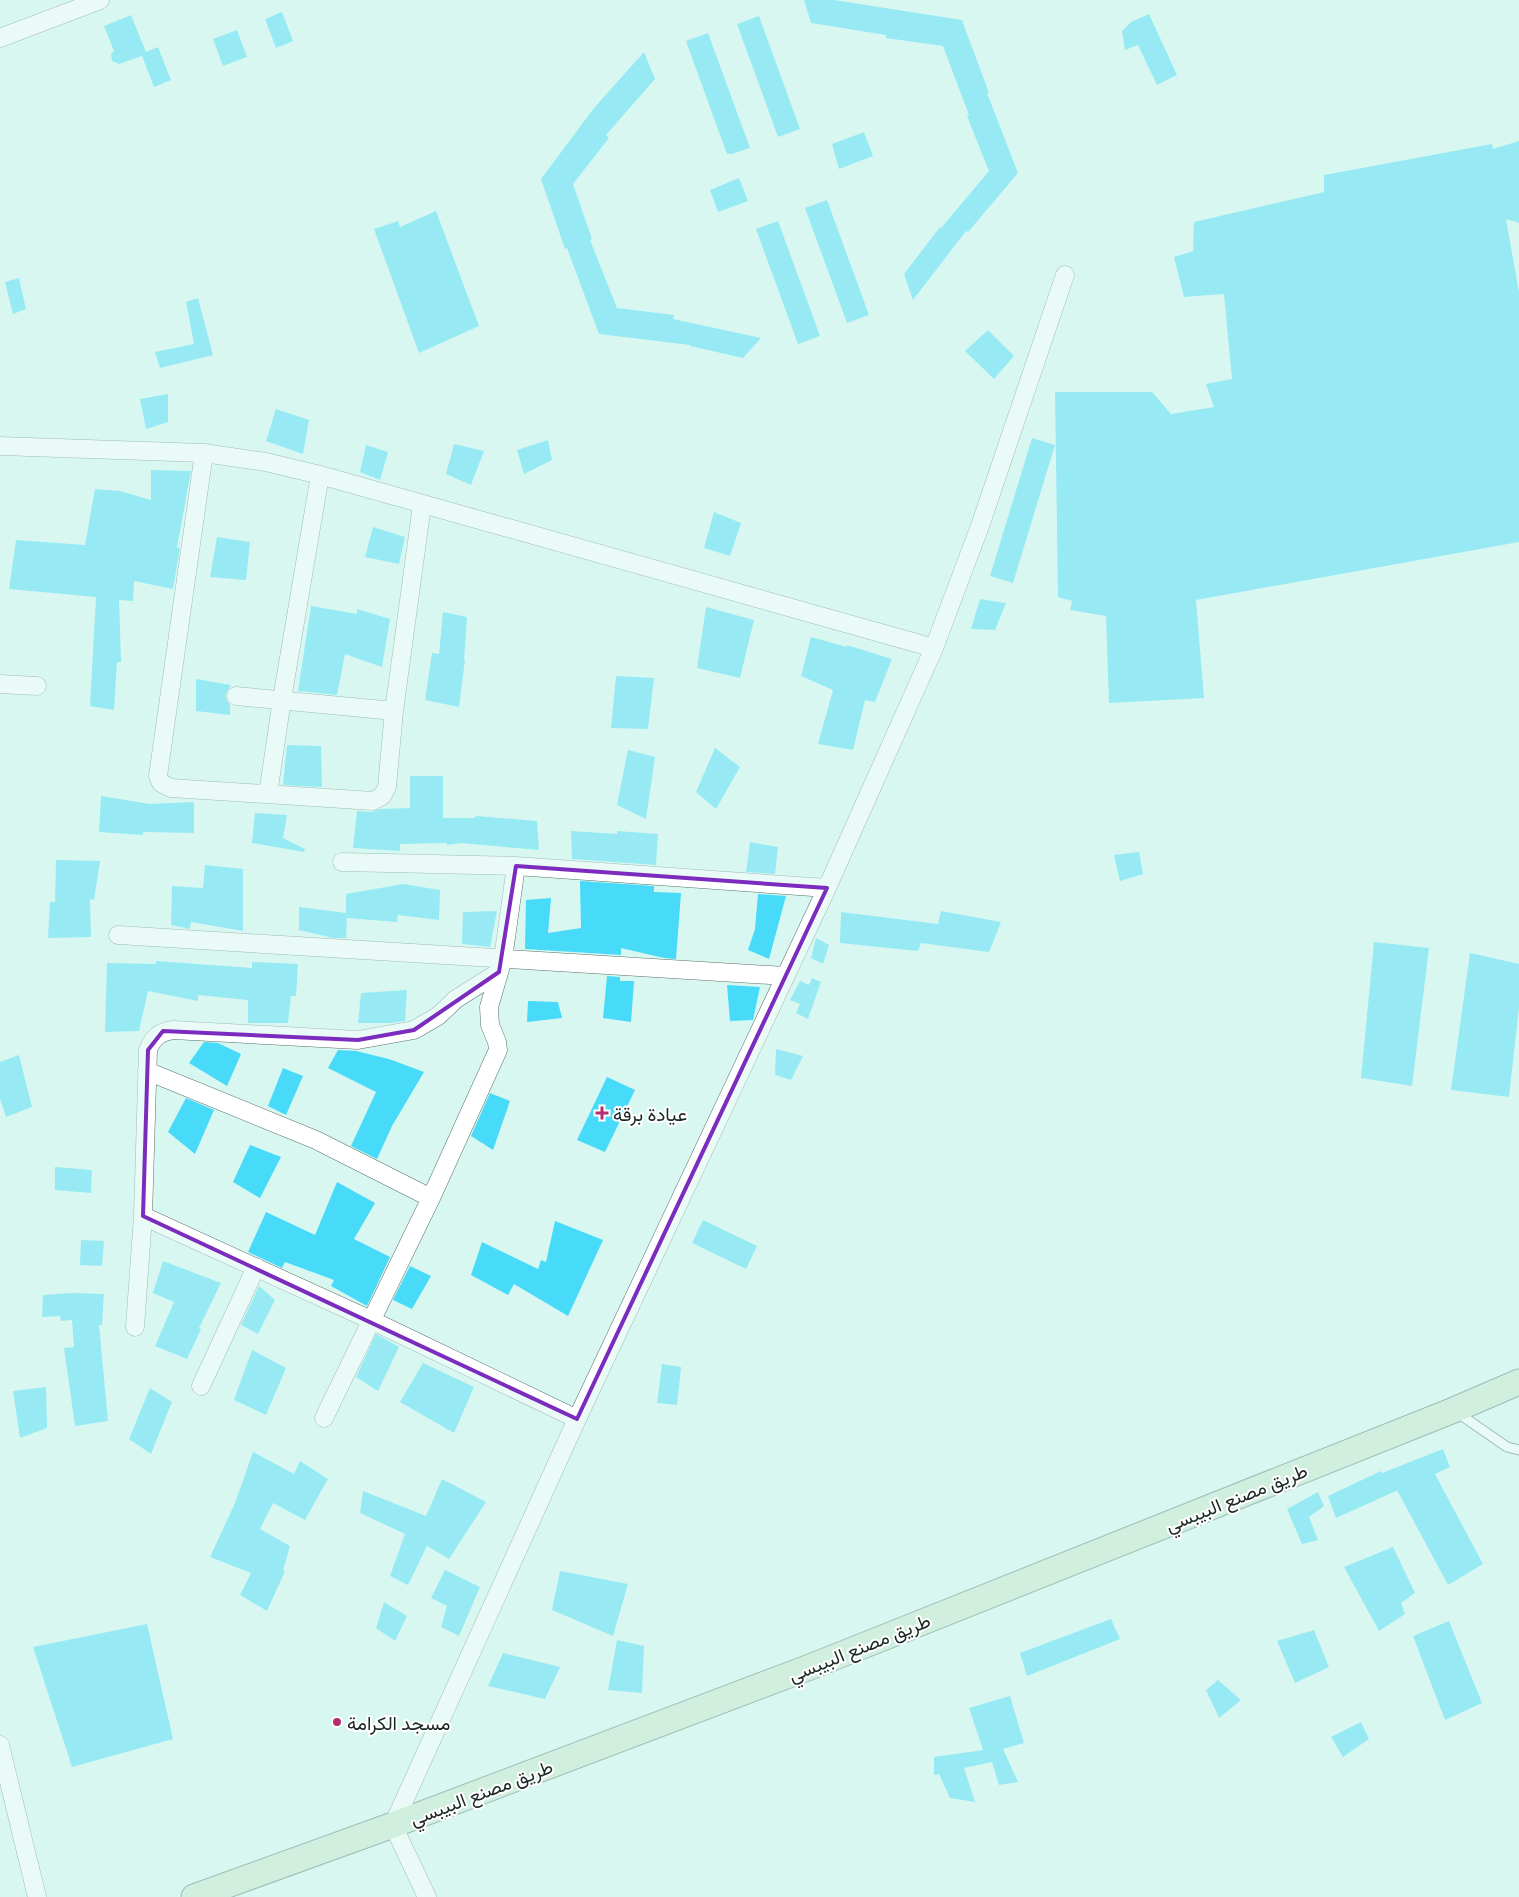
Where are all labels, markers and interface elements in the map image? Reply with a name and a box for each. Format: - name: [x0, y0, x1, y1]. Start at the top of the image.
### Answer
- place label: عيادة برقة: [613, 1102, 687, 1126]
- marker: عيادة برقة: [595, 1106, 609, 1120]
- street label: طريق مصنع البيبسي: [1162, 1458, 1312, 1541]
- street label: طريق مصنع البيبسي: [785, 1608, 935, 1691]
- place label: مسجد الكرامة: [347, 1711, 450, 1735]
- marker: مسجد الكرامة: [331, 1716, 343, 1728]
- street label: طريق مصنع البيبسي: [406, 1754, 558, 1835]

